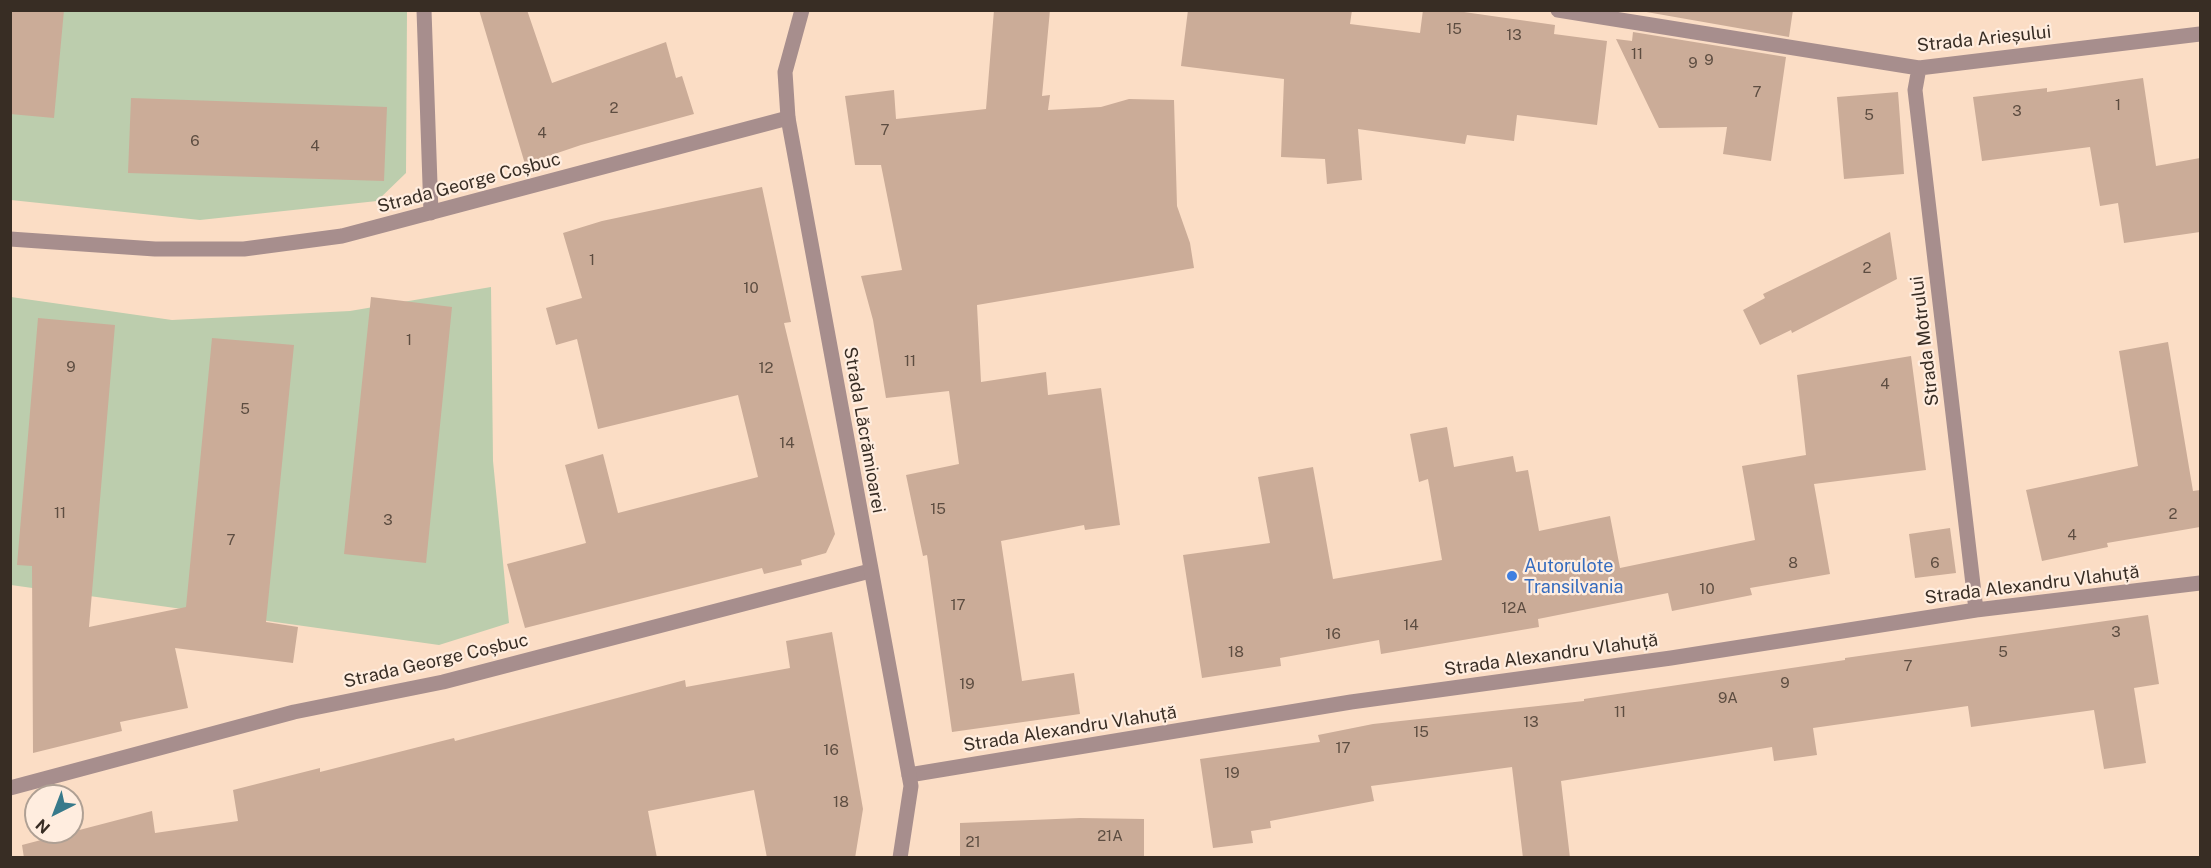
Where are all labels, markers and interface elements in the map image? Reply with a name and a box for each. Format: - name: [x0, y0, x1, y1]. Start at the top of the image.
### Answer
- house number: 15: [1446, 20, 1462, 38]
- street label: Strada Arieșului: [1916, 21, 2052, 57]
- house number: 13: [1506, 26, 1522, 44]
- house number: 11: [1631, 45, 1643, 63]
- house number: 9: [1704, 51, 1714, 69]
- house number: 9: [1688, 54, 1698, 72]
- house number: 7: [1752, 83, 1762, 101]
- house number: 1: [2115, 96, 2121, 114]
- house number: 2: [610, 99, 618, 117]
- house number: 3: [2012, 102, 2022, 120]
- house number: 5: [1864, 106, 1874, 124]
- house number: 7: [880, 121, 890, 139]
- house number: 4: [537, 124, 547, 142]
- house number: 6: [190, 132, 200, 150]
- house number: 4: [310, 137, 320, 155]
- street label: Strada George Coșbuc: [375, 148, 563, 218]
- house number: 1: [589, 251, 595, 269]
- house number: 2: [1863, 259, 1871, 277]
- street label: Strada Motrului: [1906, 275, 1944, 407]
- house number: 10: [743, 279, 759, 297]
- house number: 1: [406, 331, 412, 349]
- street label: Strada Lăcrămioarei: [839, 345, 889, 515]
- house number: 11: [904, 352, 916, 370]
- house number: 9: [66, 358, 76, 376]
- house number: 12: [758, 359, 774, 377]
- house number: 4: [1880, 375, 1890, 393]
- house number: 5: [240, 400, 250, 418]
- house number: 14: [779, 434, 795, 452]
- house number: 15: [930, 500, 946, 518]
- house number: 11: [54, 504, 66, 522]
- house number: 2: [2169, 505, 2177, 523]
- house number: 3: [383, 511, 393, 529]
- house number: 4: [2067, 526, 2077, 544]
- house number: 7: [226, 531, 236, 549]
- house number: 8: [1788, 554, 1798, 572]
- house number: 6: [1930, 554, 1940, 572]
- place label: Autorulote Transilvania: [1524, 555, 1623, 598]
- street label: Strada Alexandru Vlahuță: [1924, 561, 2140, 609]
- marker: Autorulote Transilvania: [1505, 569, 1519, 583]
- house number: 10: [1699, 580, 1715, 598]
- house number: 17: [950, 596, 966, 614]
- house number: 12A: [1501, 599, 1527, 617]
- house number: 14: [1403, 616, 1419, 634]
- house number: 3: [2111, 623, 2121, 641]
- house number: 16: [1325, 625, 1341, 643]
- street label: Strada George Coșbuc: [342, 629, 530, 693]
- street label: Strada Alexandru Vlahuță: [1443, 629, 1659, 681]
- house number: 18: [1228, 643, 1244, 661]
- house number: 5: [1998, 643, 2008, 661]
- house number: 7: [1903, 657, 1913, 675]
- house number: 9: [1780, 674, 1790, 692]
- house number: 19: [959, 675, 975, 693]
- house number: 9A: [1718, 689, 1738, 707]
- street label: Strada Alexandru Vlahuță: [962, 701, 1178, 757]
- house number: 11: [1614, 703, 1626, 721]
- house number: 13: [1523, 713, 1539, 731]
- house number: 15: [1413, 723, 1429, 741]
- house number: 17: [1335, 739, 1351, 757]
- house number: 16: [823, 741, 839, 759]
- house number: 19: [1224, 764, 1240, 782]
- north arrow: [24, 784, 84, 844]
- house number: 18: [833, 793, 849, 811]
- text: N: [32, 815, 54, 838]
- house number: 21A: [1097, 827, 1123, 845]
- house number: 21: [965, 833, 981, 851]

